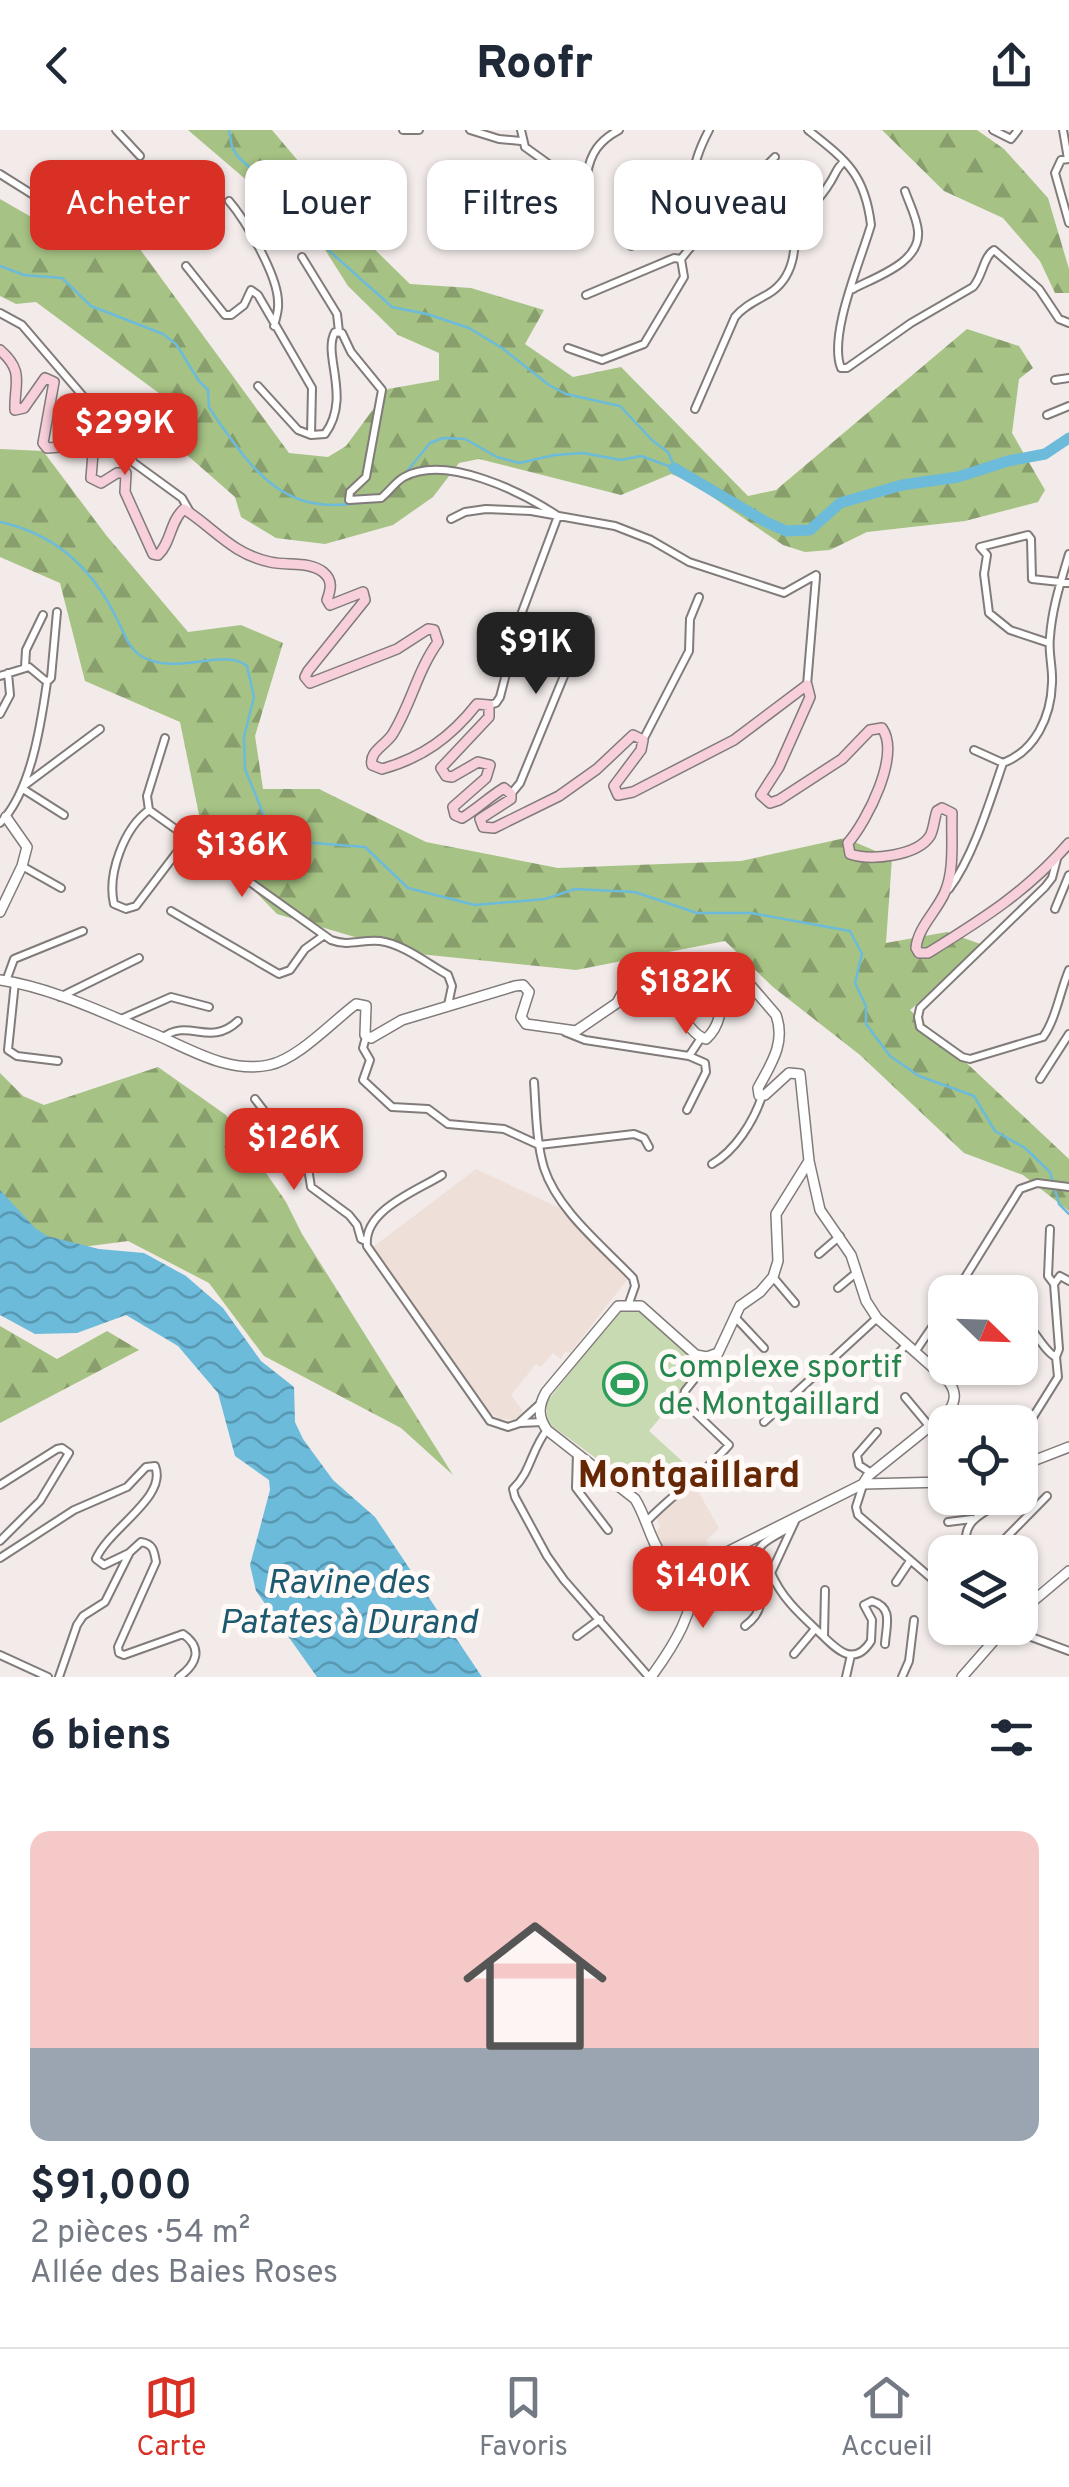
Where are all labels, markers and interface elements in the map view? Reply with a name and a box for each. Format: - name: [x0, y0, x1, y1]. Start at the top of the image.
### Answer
- text: Roofr: [476, 37, 593, 94]
- icon: back: [30, 38, 85, 93]
- icon: share: [984, 38, 1039, 93]
- chip: Acheter: [30, 160, 225, 250]
- chip: Louer: [245, 160, 407, 250]
- chip: Filtres: [427, 160, 594, 250]
- chip: Nouveau: [614, 160, 823, 250]
- pin: $299K: [55, 393, 195, 478]
- text: $299K: [75, 405, 175, 445]
- pin: $91K: [477, 612, 595, 697]
- text: $91K: [499, 624, 573, 664]
- pin: $136K: [172, 815, 312, 900]
- text: $136K: [195, 827, 289, 867]
- pin: $182K: [616, 952, 756, 1037]
- text: $182K: [639, 964, 733, 1004]
- pin: $126K: [224, 1108, 364, 1193]
- text: $126K: [247, 1120, 341, 1160]
- north arrow: [928, 1275, 1038, 1385]
- map controls: [928, 1275, 1038, 1645]
- place label: Complexe sportif de Montgaillard: [658, 1349, 902, 1426]
- sports icon: Complexe sportif de Montgaillard: [602, 1361, 648, 1407]
- button: locate: [928, 1405, 1038, 1515]
- district label: Montgaillard: [578, 1453, 800, 1502]
- button: layers: [928, 1535, 1038, 1645]
- pin: $140K: [633, 1546, 773, 1631]
- text: $140K: [655, 1558, 751, 1598]
- water label: Ravine des Patates à Durand: [219, 1562, 479, 1646]
- icon: filters: [984, 1710, 1039, 1765]
- text: 6 biens: [30, 1711, 172, 1764]
- icon: home: [445, 1896, 625, 2076]
- text: $91,000: [30, 2161, 192, 2214]
- text: 2 pièces · 54 m²: [30, 2214, 250, 2254]
- text: Allée des Baies Roses: [30, 2254, 338, 2294]
- tab: Carte: [136, 2370, 206, 2466]
- tab: Favoris: [479, 2370, 568, 2466]
- tab: Accueil: [841, 2370, 933, 2466]

